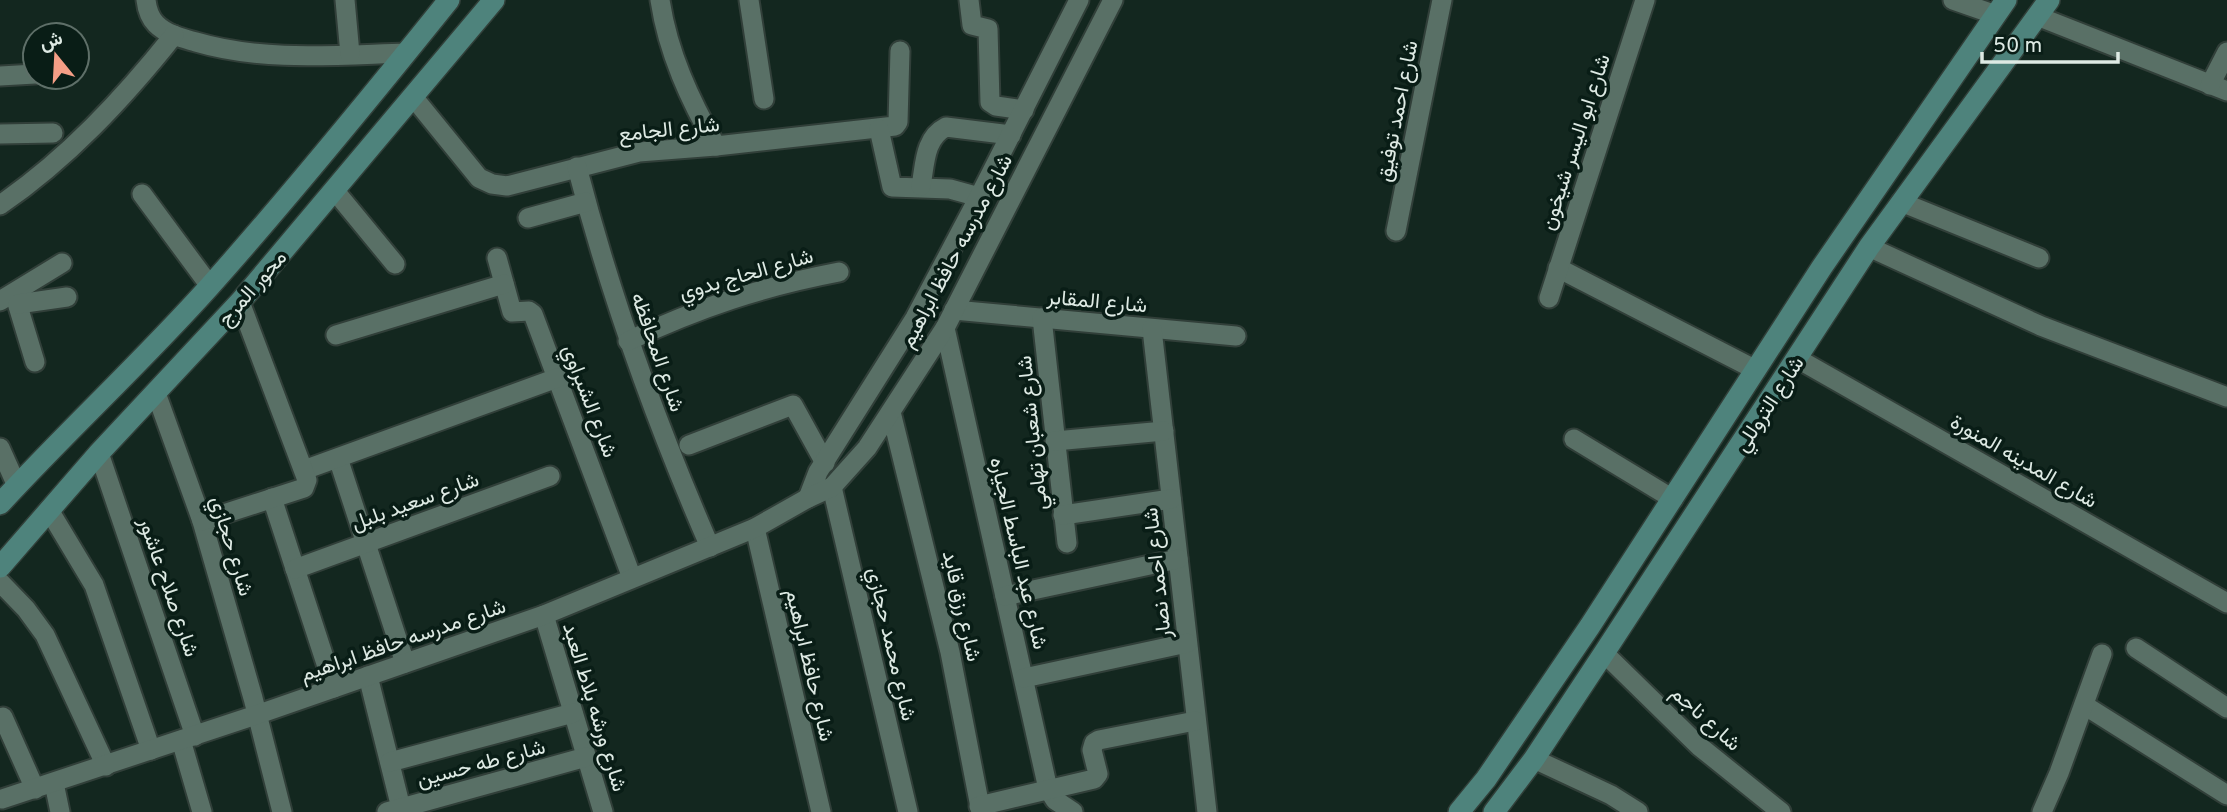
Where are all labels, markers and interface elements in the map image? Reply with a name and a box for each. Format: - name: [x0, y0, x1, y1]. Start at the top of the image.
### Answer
- north arrow: [21, 21, 91, 91]
- scale bar: [1982, 21, 2118, 65]
- text: ش: [37, 27, 66, 57]
- text: 50 m: [1993, 33, 2042, 60]
- street label: شارع احمد توفيق: [1372, 38, 1425, 184]
- street label: شارع ابو اليسر شيخون: [1535, 51, 1618, 234]
- street label: شارع الجامع: [617, 112, 721, 149]
- street label: شارع مدرسه حافظ ابراهيم: [895, 150, 1020, 353]
- street label: شارع الحاج بدوي: [676, 243, 817, 309]
- street label: محور المرج: [213, 245, 294, 333]
- street label: شارع المقابر: [1045, 285, 1148, 320]
- street label: شارع المحافظه: [624, 289, 690, 416]
- street label: شارع الشبراوي: [553, 341, 622, 463]
- street label: شارع التروللي: [1729, 352, 1813, 459]
- street label: شارع شعبان تهامي: [1012, 354, 1057, 511]
- street label: شارع المدينه المنورة: [1945, 409, 2102, 515]
- street label: شارع عبد الباسط الجياره: [982, 455, 1053, 652]
- street label: شارع سعيد بلبل: [348, 467, 483, 538]
- street label: شارع حجازي: [201, 493, 259, 600]
- street label: شارع احمد نصار: [1138, 506, 1179, 640]
- street label: شارع صلاح عاشور: [131, 513, 204, 661]
- street label: شارع رزق قايد: [935, 548, 986, 664]
- street label: شارع محمد حجازي: [858, 565, 921, 724]
- street label: شارع حافظ ابراهيم: [778, 587, 839, 744]
- street label: شارع مدرسه حافظ ابراهيم: [297, 594, 510, 689]
- street label: شارع ورشه بلاط العبد: [555, 620, 632, 795]
- street label: شارع ناجم: [1664, 680, 1746, 758]
- street label: شارع طه حسين: [414, 734, 549, 795]

